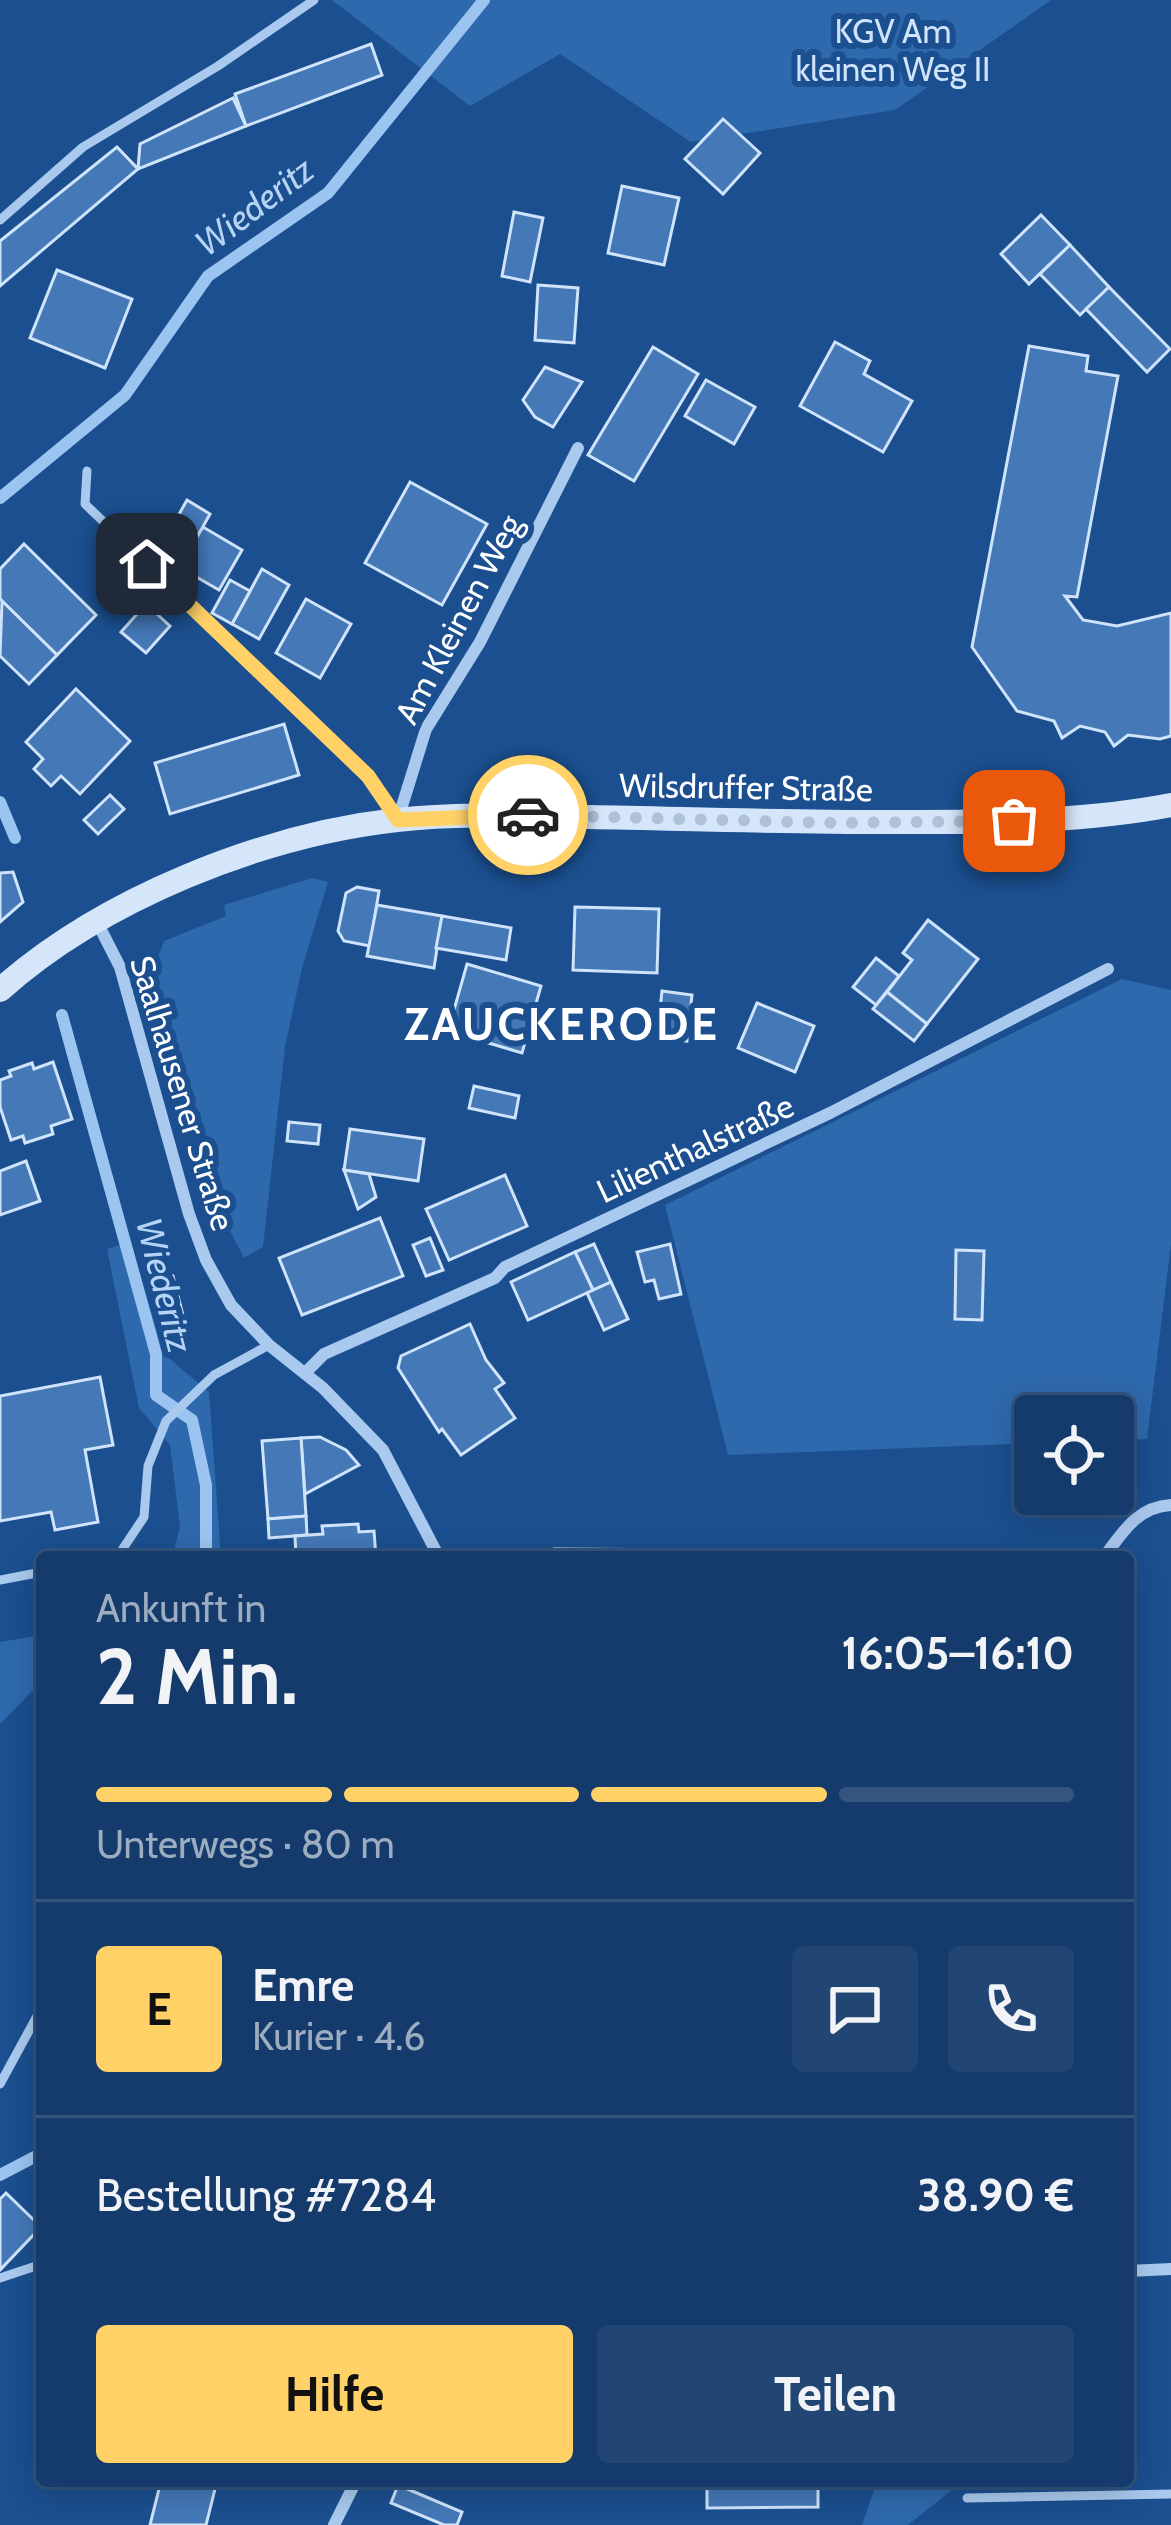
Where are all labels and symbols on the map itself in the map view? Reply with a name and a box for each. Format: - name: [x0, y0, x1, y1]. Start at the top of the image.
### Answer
- park label: KGV Am kleinen Weg II: [795, 11, 991, 89]
- water label: Wiederitz: [186, 147, 323, 265]
- street label: Am Kleinen Weg: [386, 507, 530, 731]
- pin: [96, 513, 198, 615]
- courier: [468, 755, 588, 875]
- street label: Wilsdruffer Straße: [619, 765, 873, 809]
- pin: [963, 770, 1065, 872]
- street label: Saalhausener Straße: [122, 951, 244, 1235]
- district label: ZAUCKERODE: [404, 997, 720, 1051]
- street label: Lilienthalstraße: [590, 1085, 800, 1211]
- water label: Wiederitz: [127, 1213, 203, 1358]

